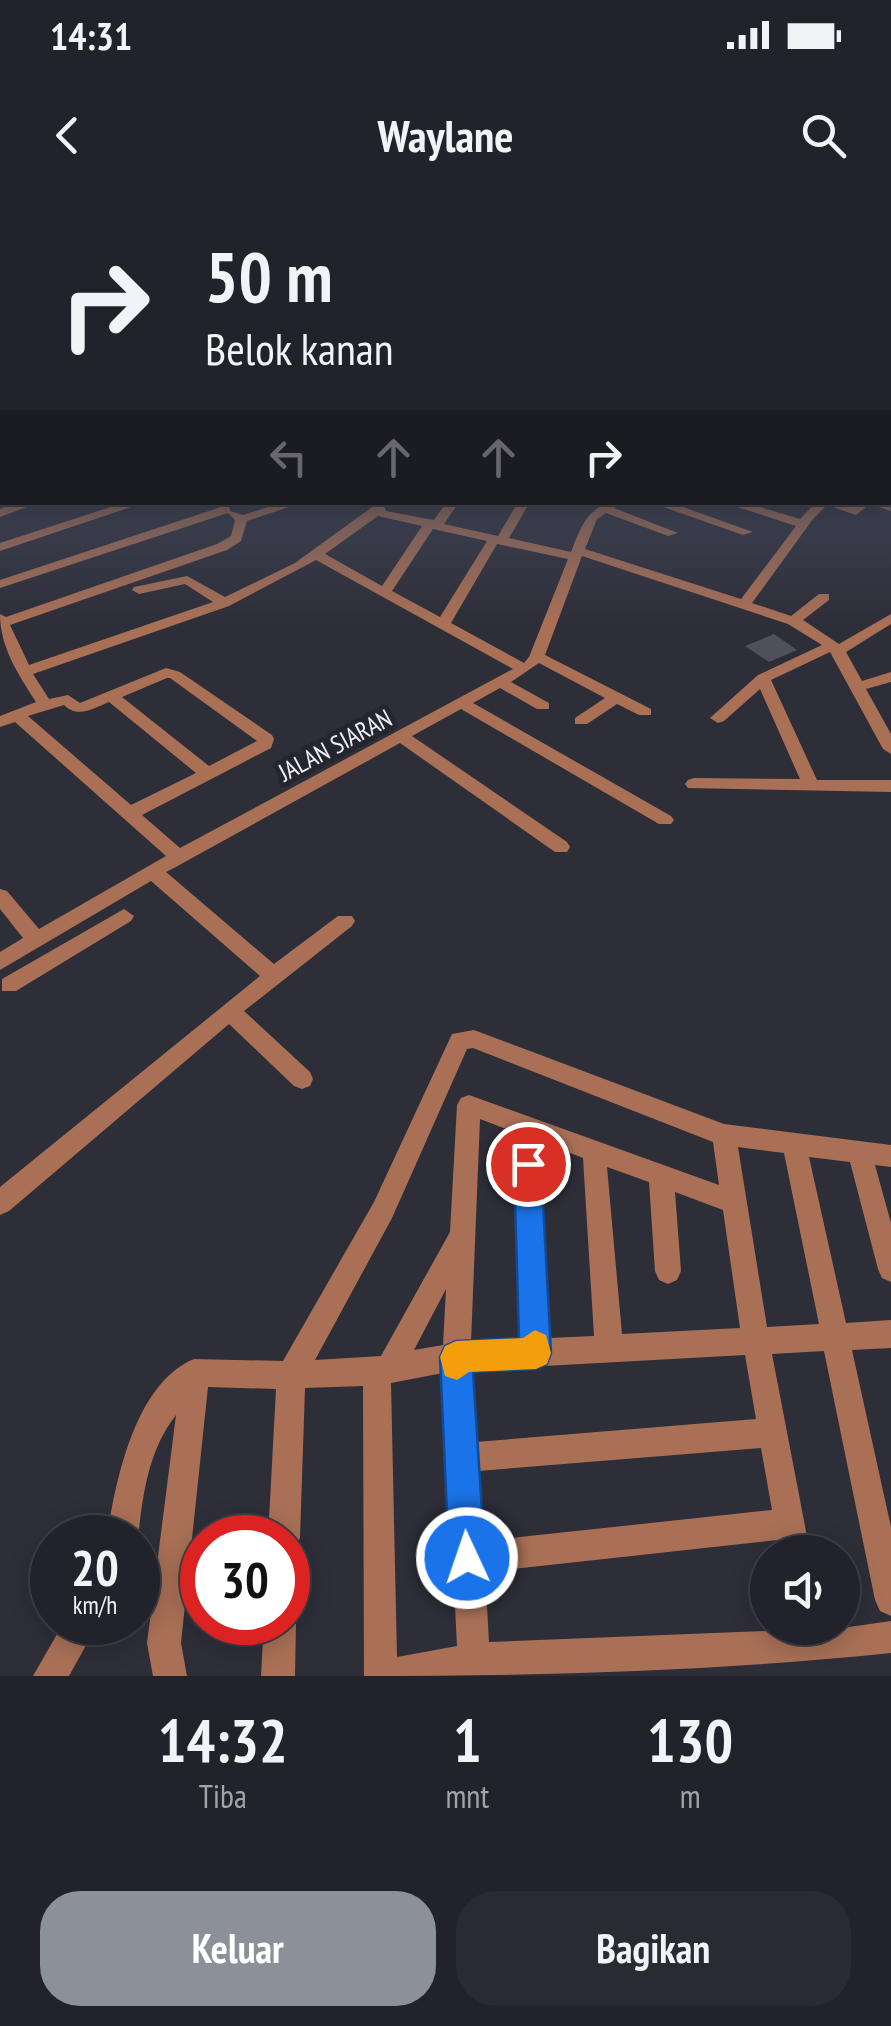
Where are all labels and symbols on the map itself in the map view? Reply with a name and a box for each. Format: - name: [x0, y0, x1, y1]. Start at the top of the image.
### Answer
- street label: JALAN SIARAN: [272, 702, 397, 789]
- pin: [486, 1122, 571, 1207]
- position arrow: [415, 1506, 519, 1610]
- speed limit sign: 30: [180, 1515, 310, 1645]

